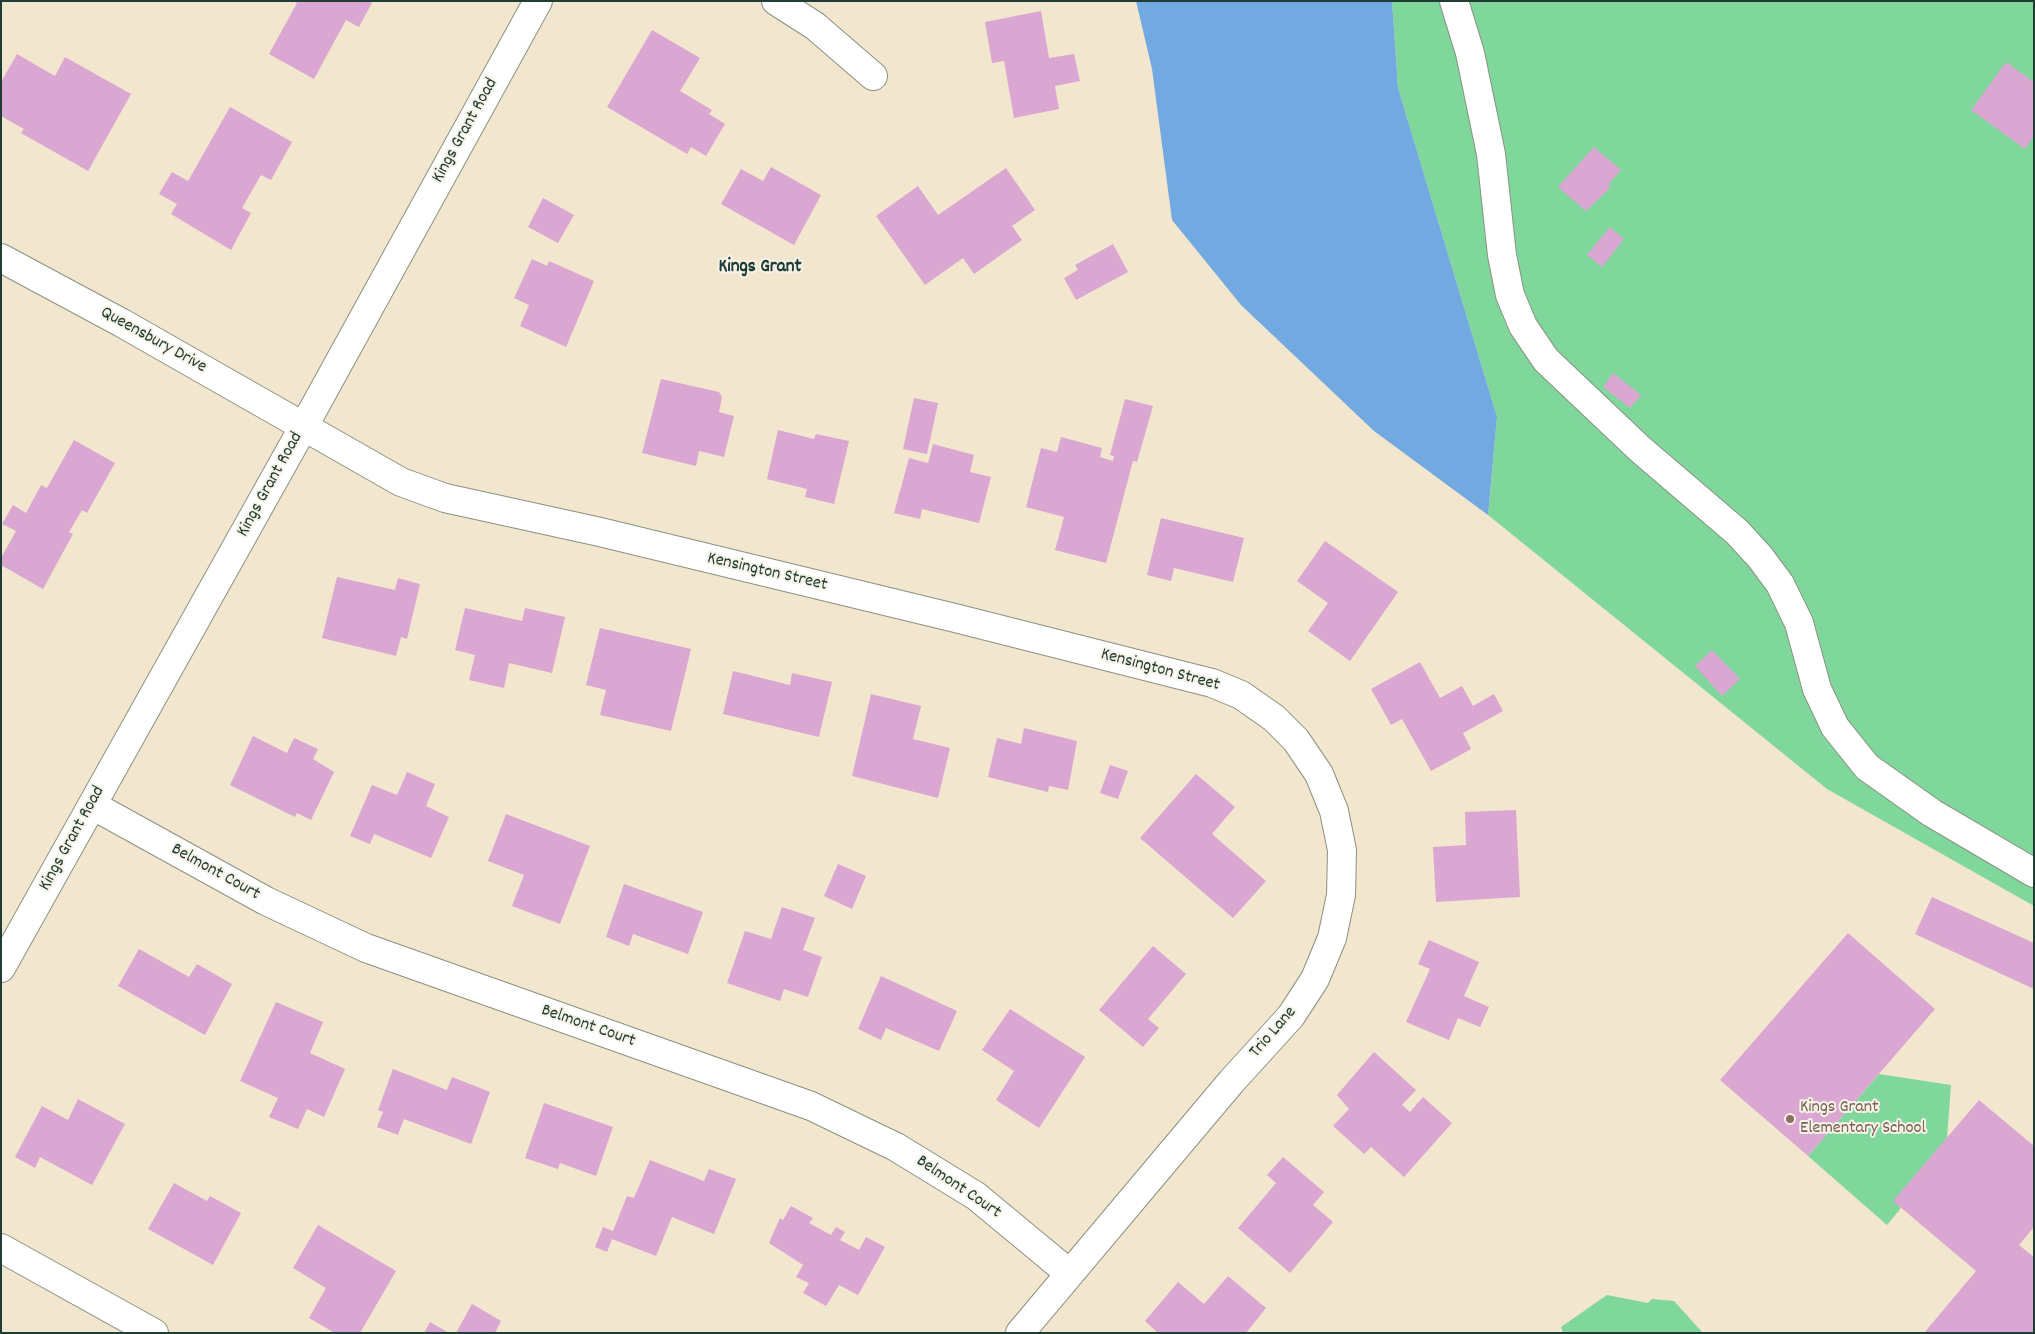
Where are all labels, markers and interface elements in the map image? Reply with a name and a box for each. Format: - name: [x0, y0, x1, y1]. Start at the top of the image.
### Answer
- street label: Kings Grant Road: [428, 75, 504, 187]
- district label: Kings Grant: [718, 257, 802, 279]
- street label: Queensbury Drive: [96, 303, 210, 379]
- street label: Kings Grant Road: [233, 429, 309, 541]
- street label: Kensington Street: [705, 549, 829, 597]
- street label: Kensington Street: [1098, 645, 1222, 697]
- street label: Kings Grant Road: [35, 783, 111, 895]
- street label: Belmont Court: [167, 840, 263, 906]
- street label: Belmont Court: [538, 1001, 638, 1053]
- street label: Trio Lane: [1246, 1003, 1302, 1063]
- place label: Kings Grant Elementary School: [1800, 1098, 1926, 1140]
- marker: Kings Grant Elementary School: [1784, 1113, 1796, 1125]
- street label: Belmont Court: [911, 1152, 1005, 1224]

